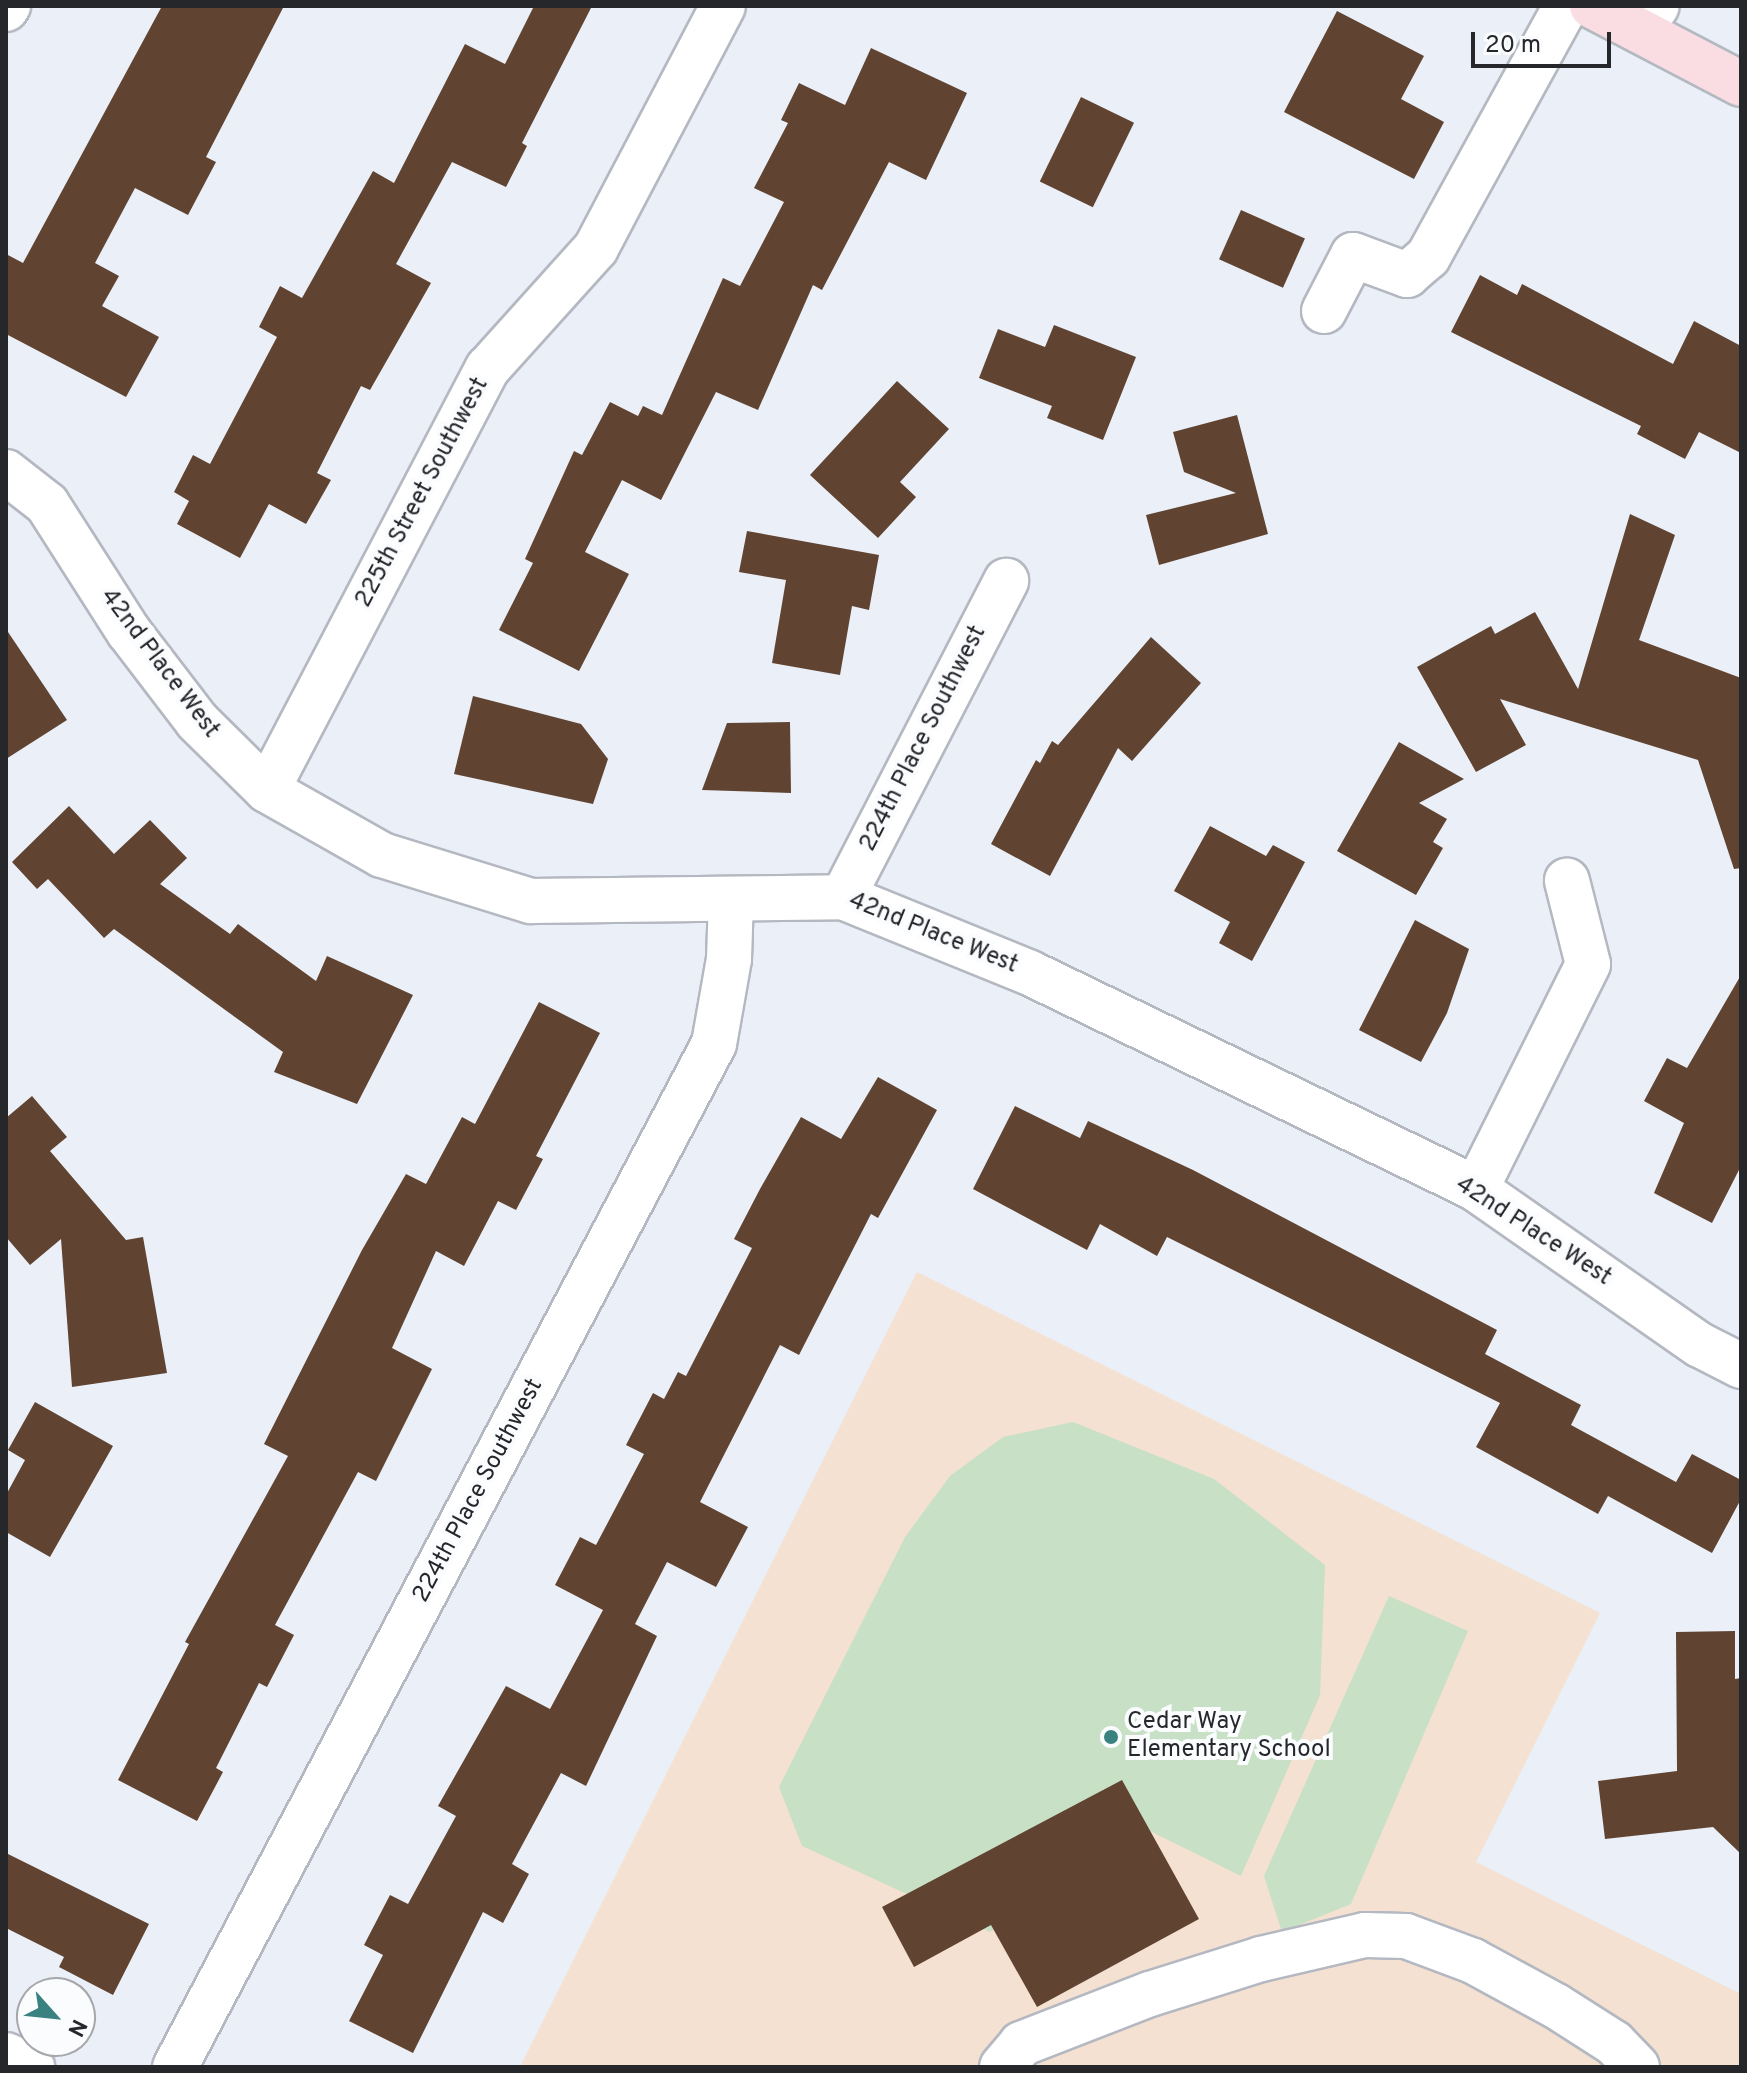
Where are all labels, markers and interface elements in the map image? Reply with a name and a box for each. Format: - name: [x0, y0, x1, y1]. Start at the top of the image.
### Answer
- scale bar: [1475, 16, 1615, 66]
- text: 20 m: [1485, 31, 1541, 61]
- street label: 225th Street Southwest: [350, 373, 496, 613]
- street label: 42nd Place West: [93, 583, 225, 745]
- street label: 224th Place Southwest: [855, 621, 993, 857]
- street label: 42nd Place West: [844, 887, 1022, 981]
- street label: 42nd Place West: [1450, 1171, 1616, 1293]
- street label: 224th Place Southwest: [408, 1374, 550, 1608]
- place label: Cedar Way Elementary School: [1127, 1709, 1331, 1765]
- marker: Cedar Way Elementary School: [1102, 1728, 1120, 1746]
- north arrow: [16, 1977, 96, 2057]
- text: N: [60, 2014, 92, 2040]

